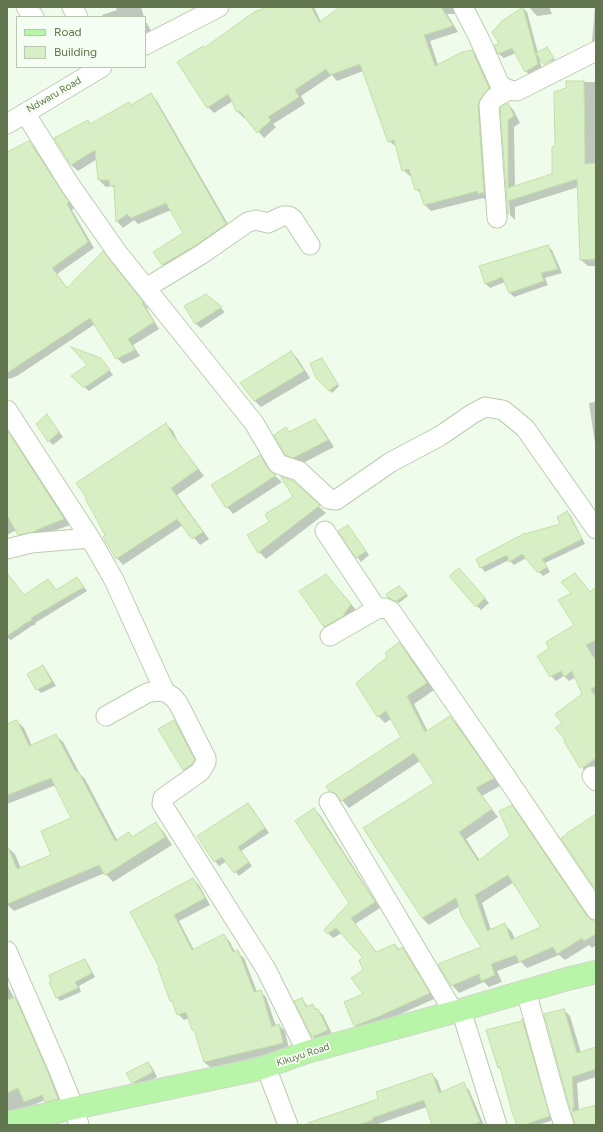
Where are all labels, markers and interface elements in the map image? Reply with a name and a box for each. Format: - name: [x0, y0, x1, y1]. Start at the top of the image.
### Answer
- legend: [16, 16, 146, 68]
- text: Road: [54, 25, 82, 39]
- text: Building: [54, 45, 97, 59]
- street label: Ndwaru Road: [25, 75, 83, 115]
- street label: Kikuyu Road: [275, 1041, 331, 1069]

